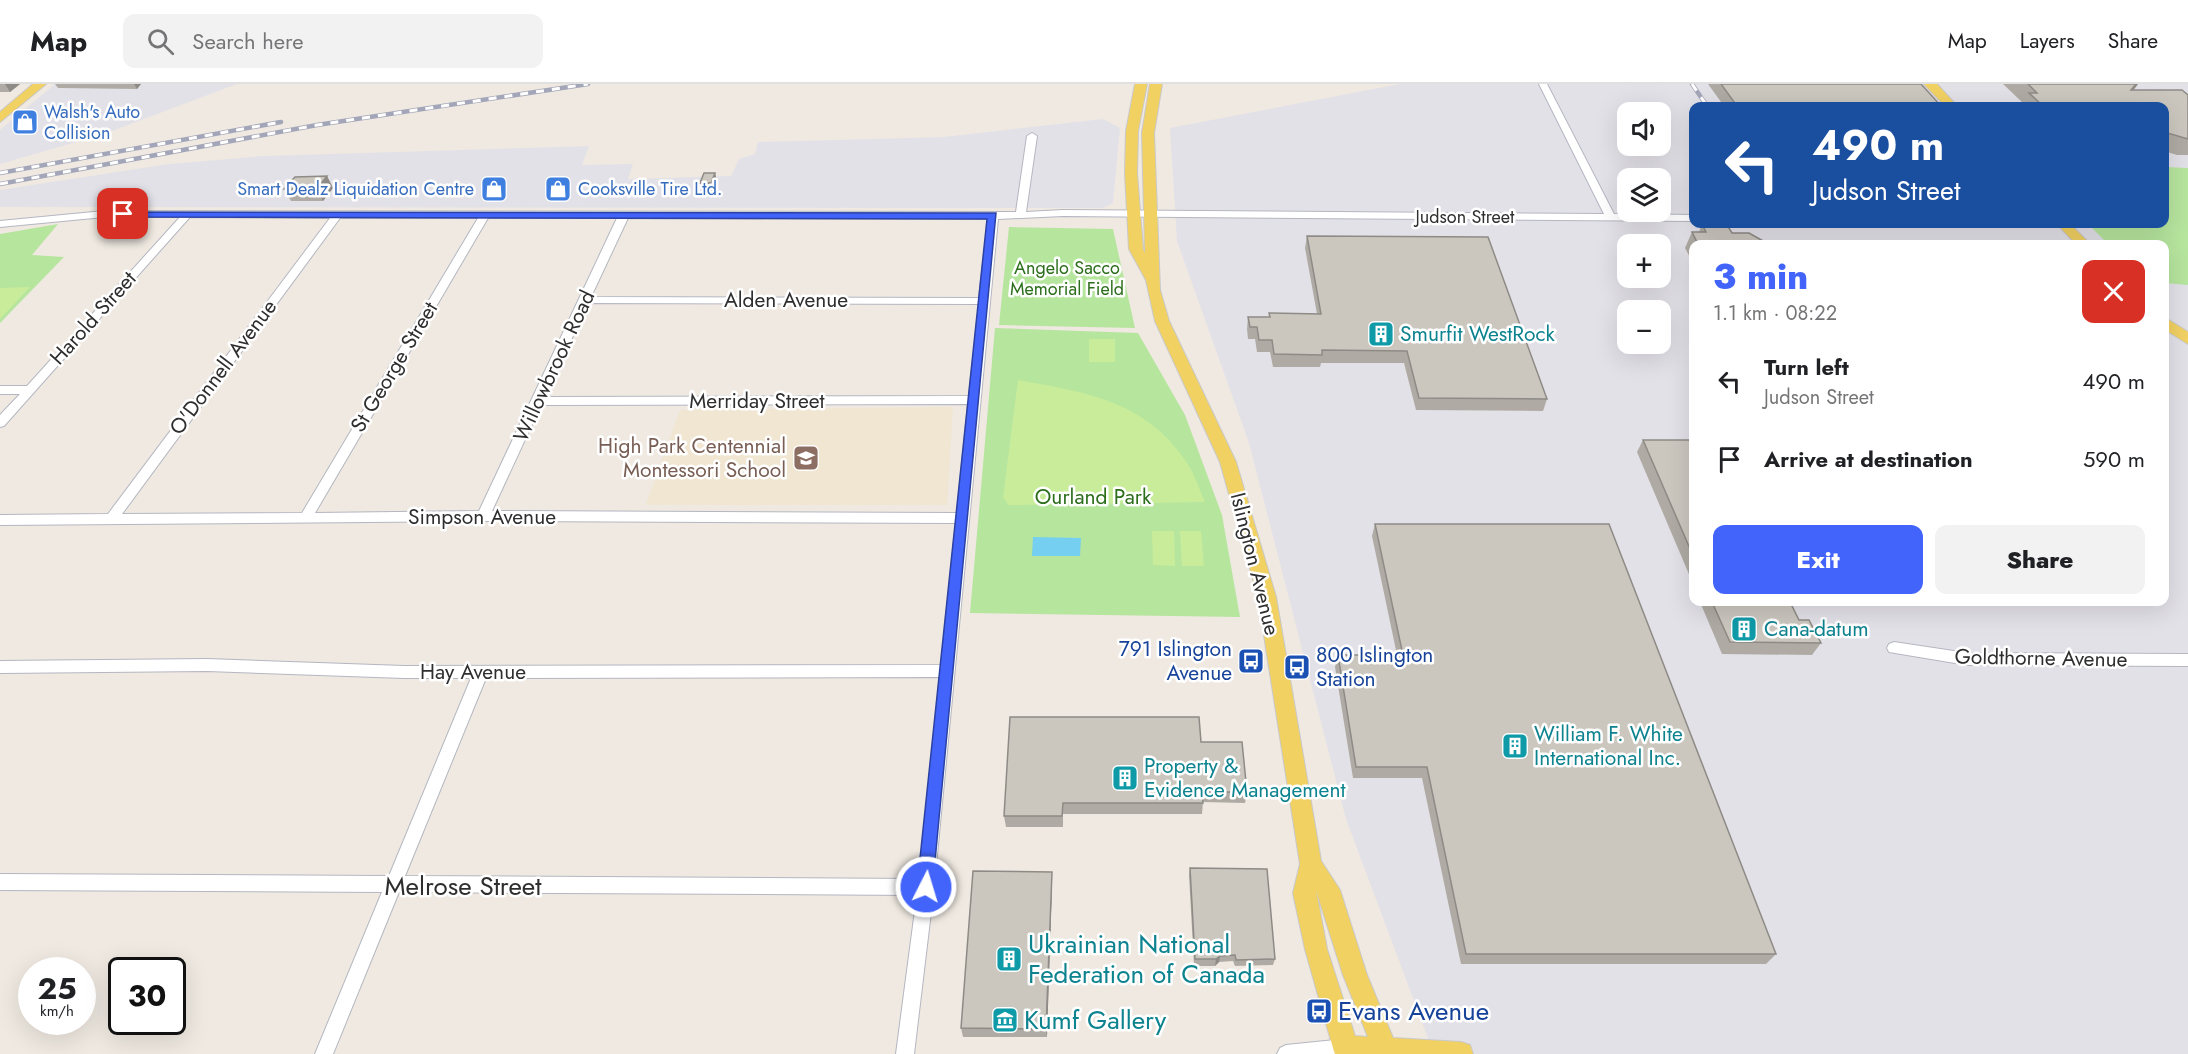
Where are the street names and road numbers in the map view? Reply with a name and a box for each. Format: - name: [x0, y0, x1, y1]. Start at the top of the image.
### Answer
- street label: Judson Street: [1414, 204, 1515, 230]
- street label: Harold Street: [43, 265, 143, 371]
- street label: Willowbrook Road: [506, 285, 602, 447]
- street label: Alden Avenue: [724, 285, 848, 315]
- street label: O'Donnell Avenue: [162, 293, 284, 441]
- street label: St George Street: [343, 296, 445, 438]
- street label: Merriday Street: [689, 386, 825, 416]
- street label: Islington Avenue: [1223, 489, 1287, 639]
- street label: Simpson Avenue: [408, 502, 556, 532]
- street label: Goldthorne Avenue: [1954, 641, 2128, 675]
- street label: Hay Avenue: [420, 657, 526, 687]
- street label: Melrose Street: [385, 867, 542, 905]

